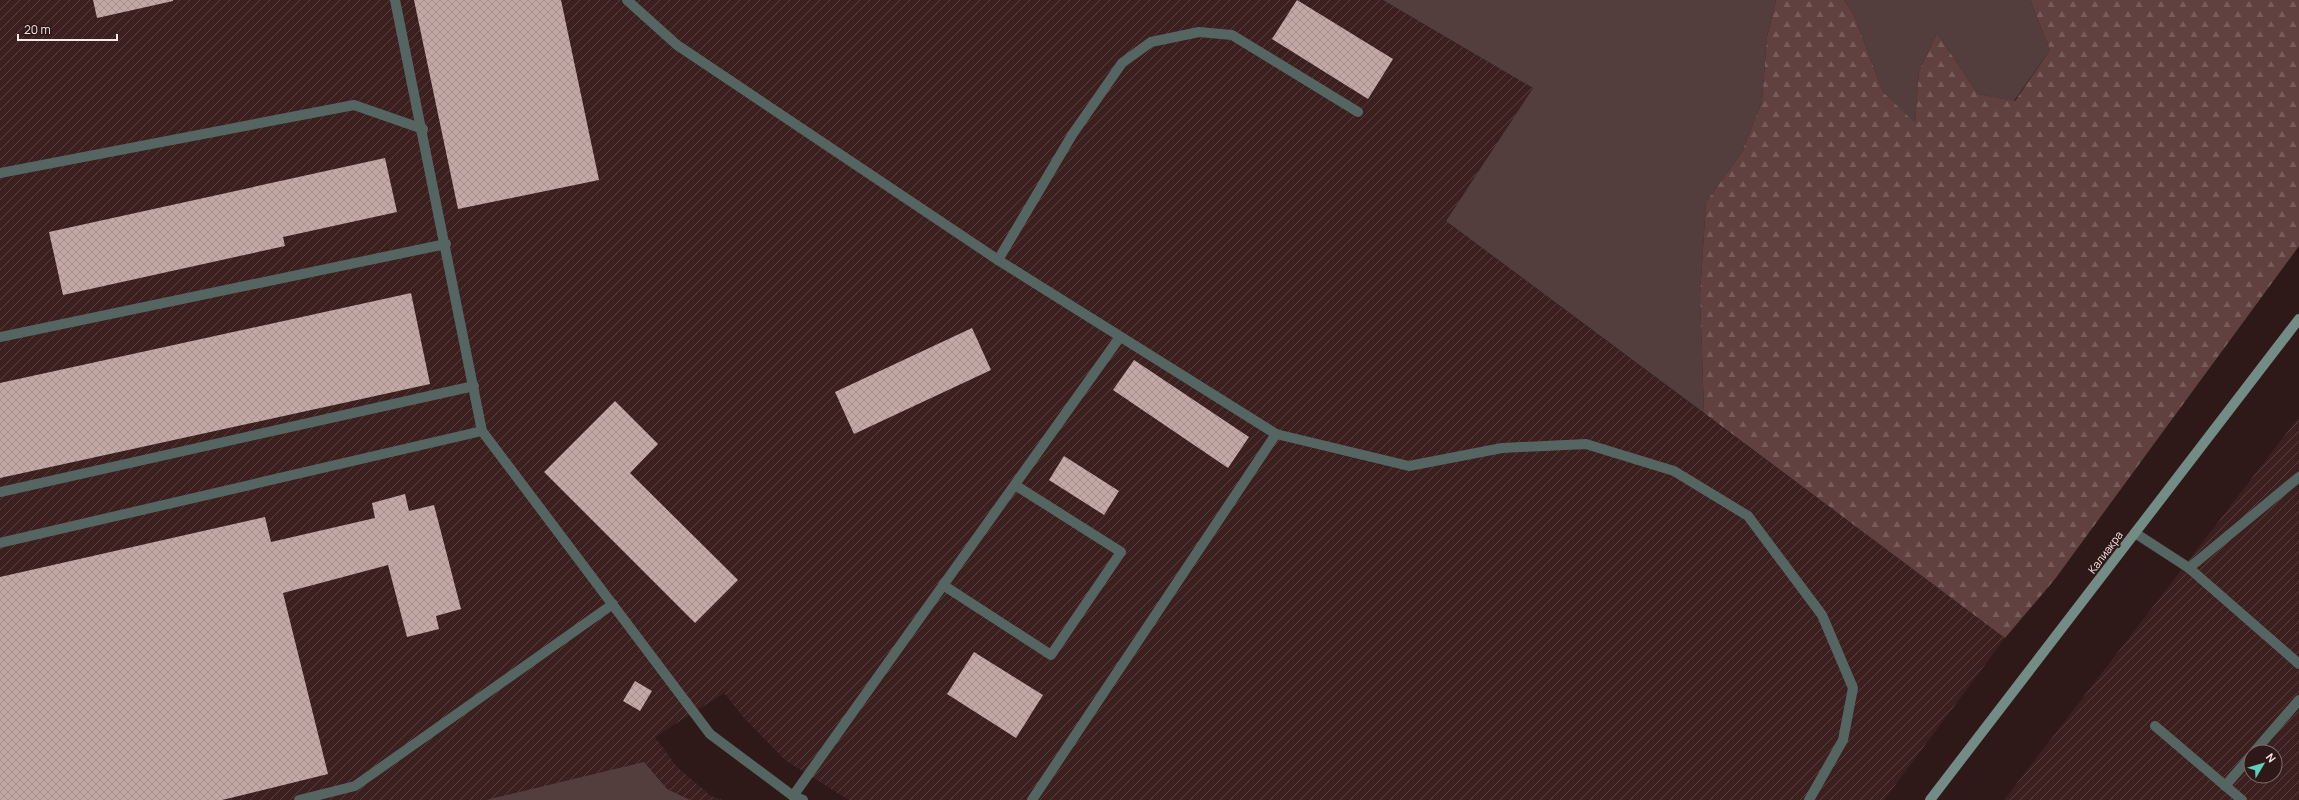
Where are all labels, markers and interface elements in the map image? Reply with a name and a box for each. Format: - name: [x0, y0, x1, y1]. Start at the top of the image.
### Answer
- scale bar: [18, 16, 117, 42]
- text: 20 m: [24, 21, 51, 38]
- street label: Калиакра: [2084, 528, 2126, 576]
- north arrow: [2243, 744, 2283, 784]
- text: N: [2263, 750, 2280, 765]

